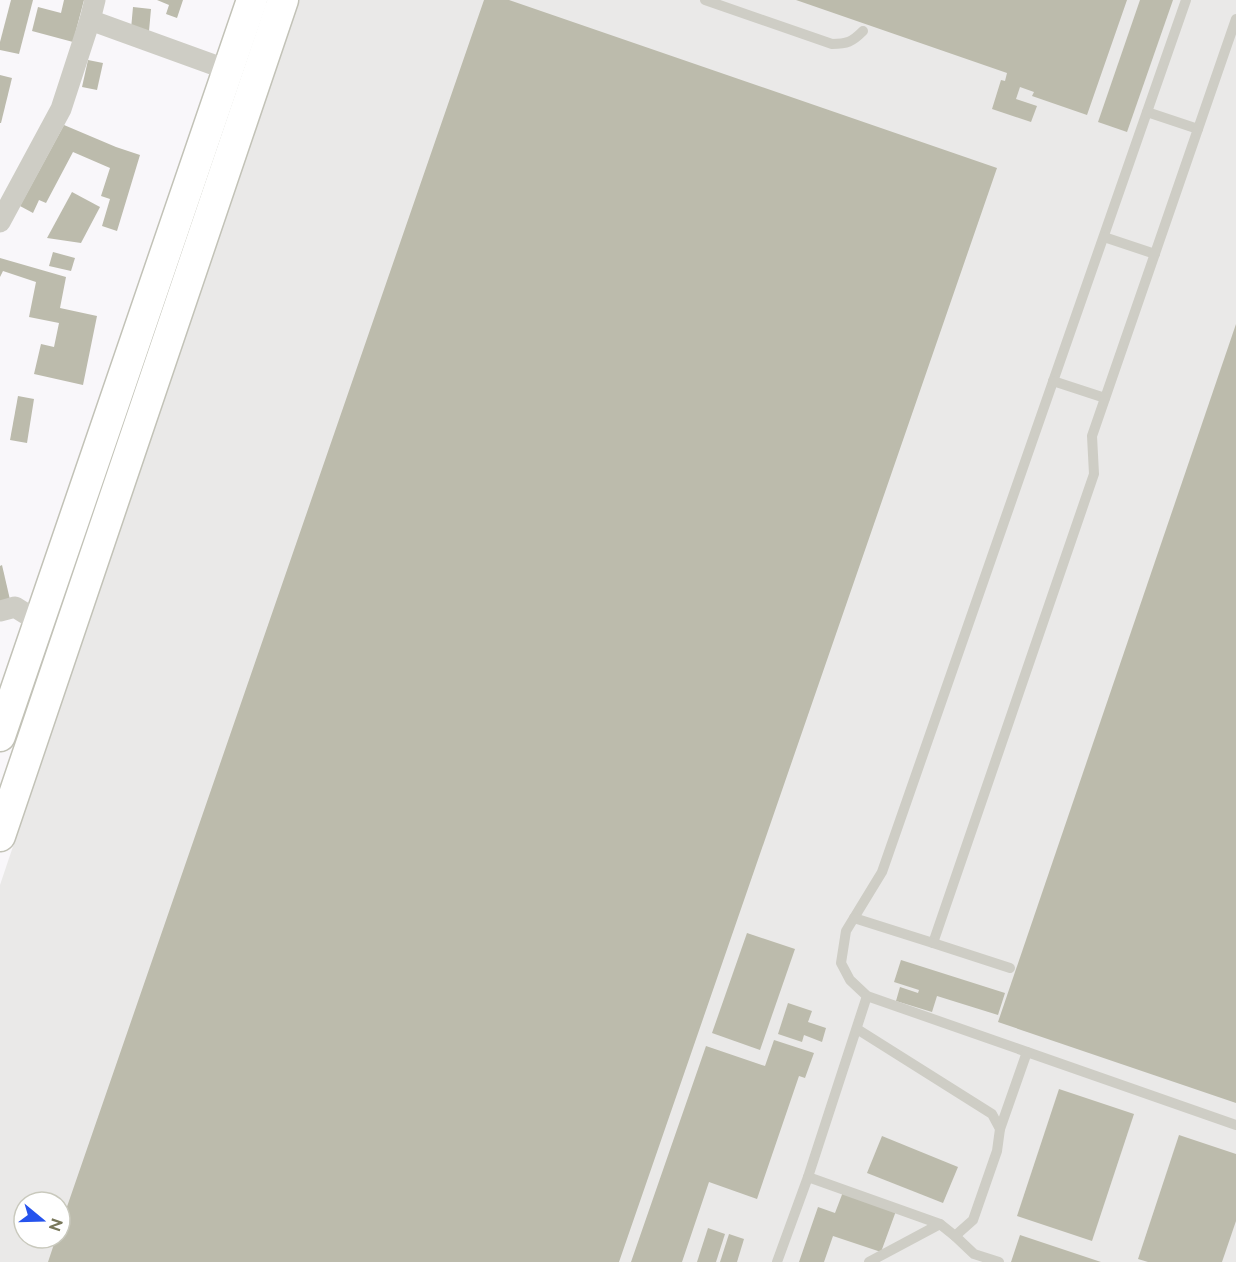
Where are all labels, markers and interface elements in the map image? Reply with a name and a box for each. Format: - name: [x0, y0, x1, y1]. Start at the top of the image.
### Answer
- north arrow: [12, 1190, 72, 1250]
- text: N: [45, 1216, 67, 1234]

